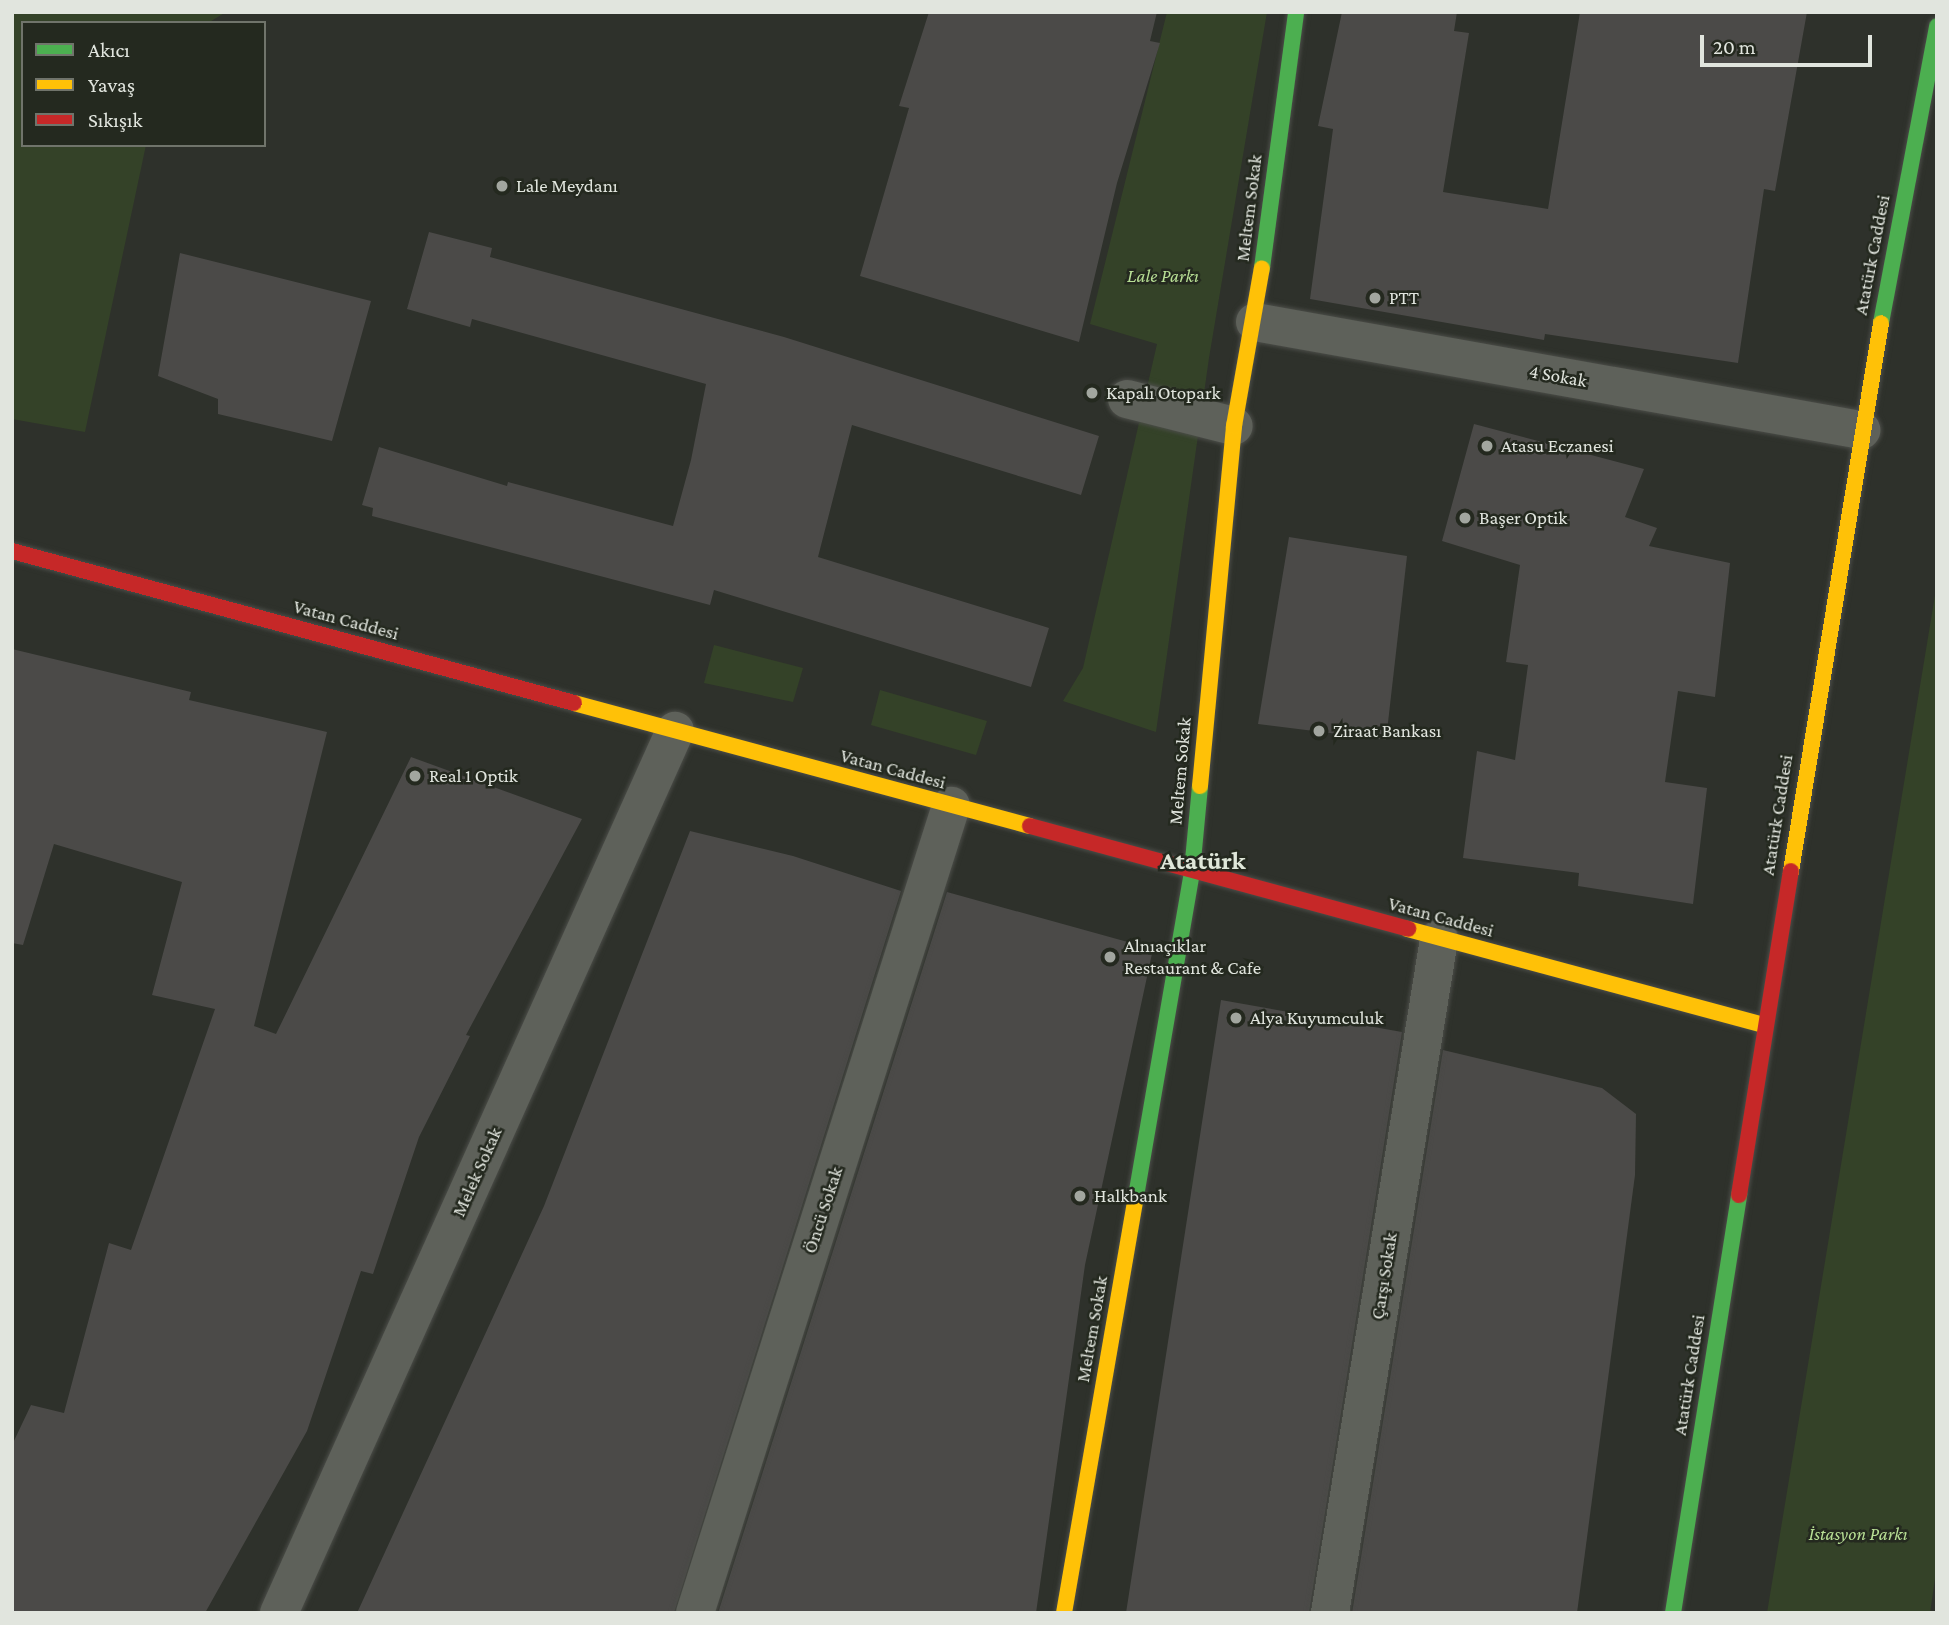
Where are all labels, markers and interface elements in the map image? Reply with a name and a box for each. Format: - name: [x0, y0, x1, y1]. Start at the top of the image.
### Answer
- legend: [21, 21, 266, 147]
- scale bar: [1704, 21, 1876, 65]
- text: 20 m: [1713, 35, 1756, 59]
- text: Akıcı: [88, 38, 130, 62]
- text: Yavaş: [88, 73, 135, 97]
- text: Sıkışık: [88, 108, 143, 132]
- street label: Meltem Sokak: [1231, 153, 1267, 263]
- place label: Lale Meydanı: [516, 175, 618, 197]
- marker: Lale Meydanı: [494, 178, 510, 194]
- street label: Atatürk Caddesi: [1849, 193, 1895, 317]
- park label: Lale Parkı: [1127, 265, 1199, 287]
- place label: PTT: [1389, 287, 1419, 309]
- marker: PTT: [1367, 290, 1383, 306]
- street label: 4 Sokak: [1527, 360, 1589, 392]
- place label: Kapalı Otopark: [1106, 382, 1221, 404]
- marker: Kapalı Otopark: [1084, 385, 1100, 401]
- place label: Atasu Eczanesi: [1501, 435, 1614, 457]
- marker: Atasu Eczanesi: [1479, 438, 1495, 454]
- place label: Başer Optik: [1479, 507, 1567, 529]
- marker: Başer Optik: [1457, 510, 1473, 526]
- street label: Vatan Caddesi: [291, 595, 401, 645]
- street label: Meltem Sokak: [1164, 716, 1196, 826]
- place label: Ziraat Bankası: [1333, 720, 1441, 742]
- marker: Ziraat Bankası: [1311, 723, 1327, 739]
- street label: Vatan Caddesi: [838, 744, 948, 794]
- street label: Atatürk Caddesi: [1756, 753, 1798, 877]
- place label: Real 1 Optik: [429, 765, 518, 787]
- marker: Real 1 Optik: [407, 768, 423, 784]
- district label: Atatürk: [1160, 845, 1246, 877]
- street label: Vatan Caddesi: [1386, 892, 1496, 942]
- place label: Alnıaçıklar Restaurant & Cafe: [1124, 935, 1261, 979]
- marker: Alnıaçıklar Restaurant & Cafe: [1102, 949, 1118, 965]
- place label: Alya Kuyumculuk: [1250, 1007, 1384, 1029]
- marker: Alya Kuyumculuk: [1228, 1010, 1244, 1026]
- street label: Melek Sokak: [447, 1124, 507, 1220]
- street label: Öncü Sokak: [798, 1164, 848, 1256]
- place label: Halkbank: [1094, 1185, 1167, 1207]
- marker: Halkbank: [1072, 1188, 1088, 1204]
- street label: Çarşı Sokak: [1366, 1231, 1402, 1321]
- street label: Meltem Sokak: [1071, 1274, 1113, 1384]
- street label: Atatürk Caddesi: [1668, 1313, 1710, 1437]
- park label: İstasyon Parkı: [1808, 1523, 1908, 1545]

